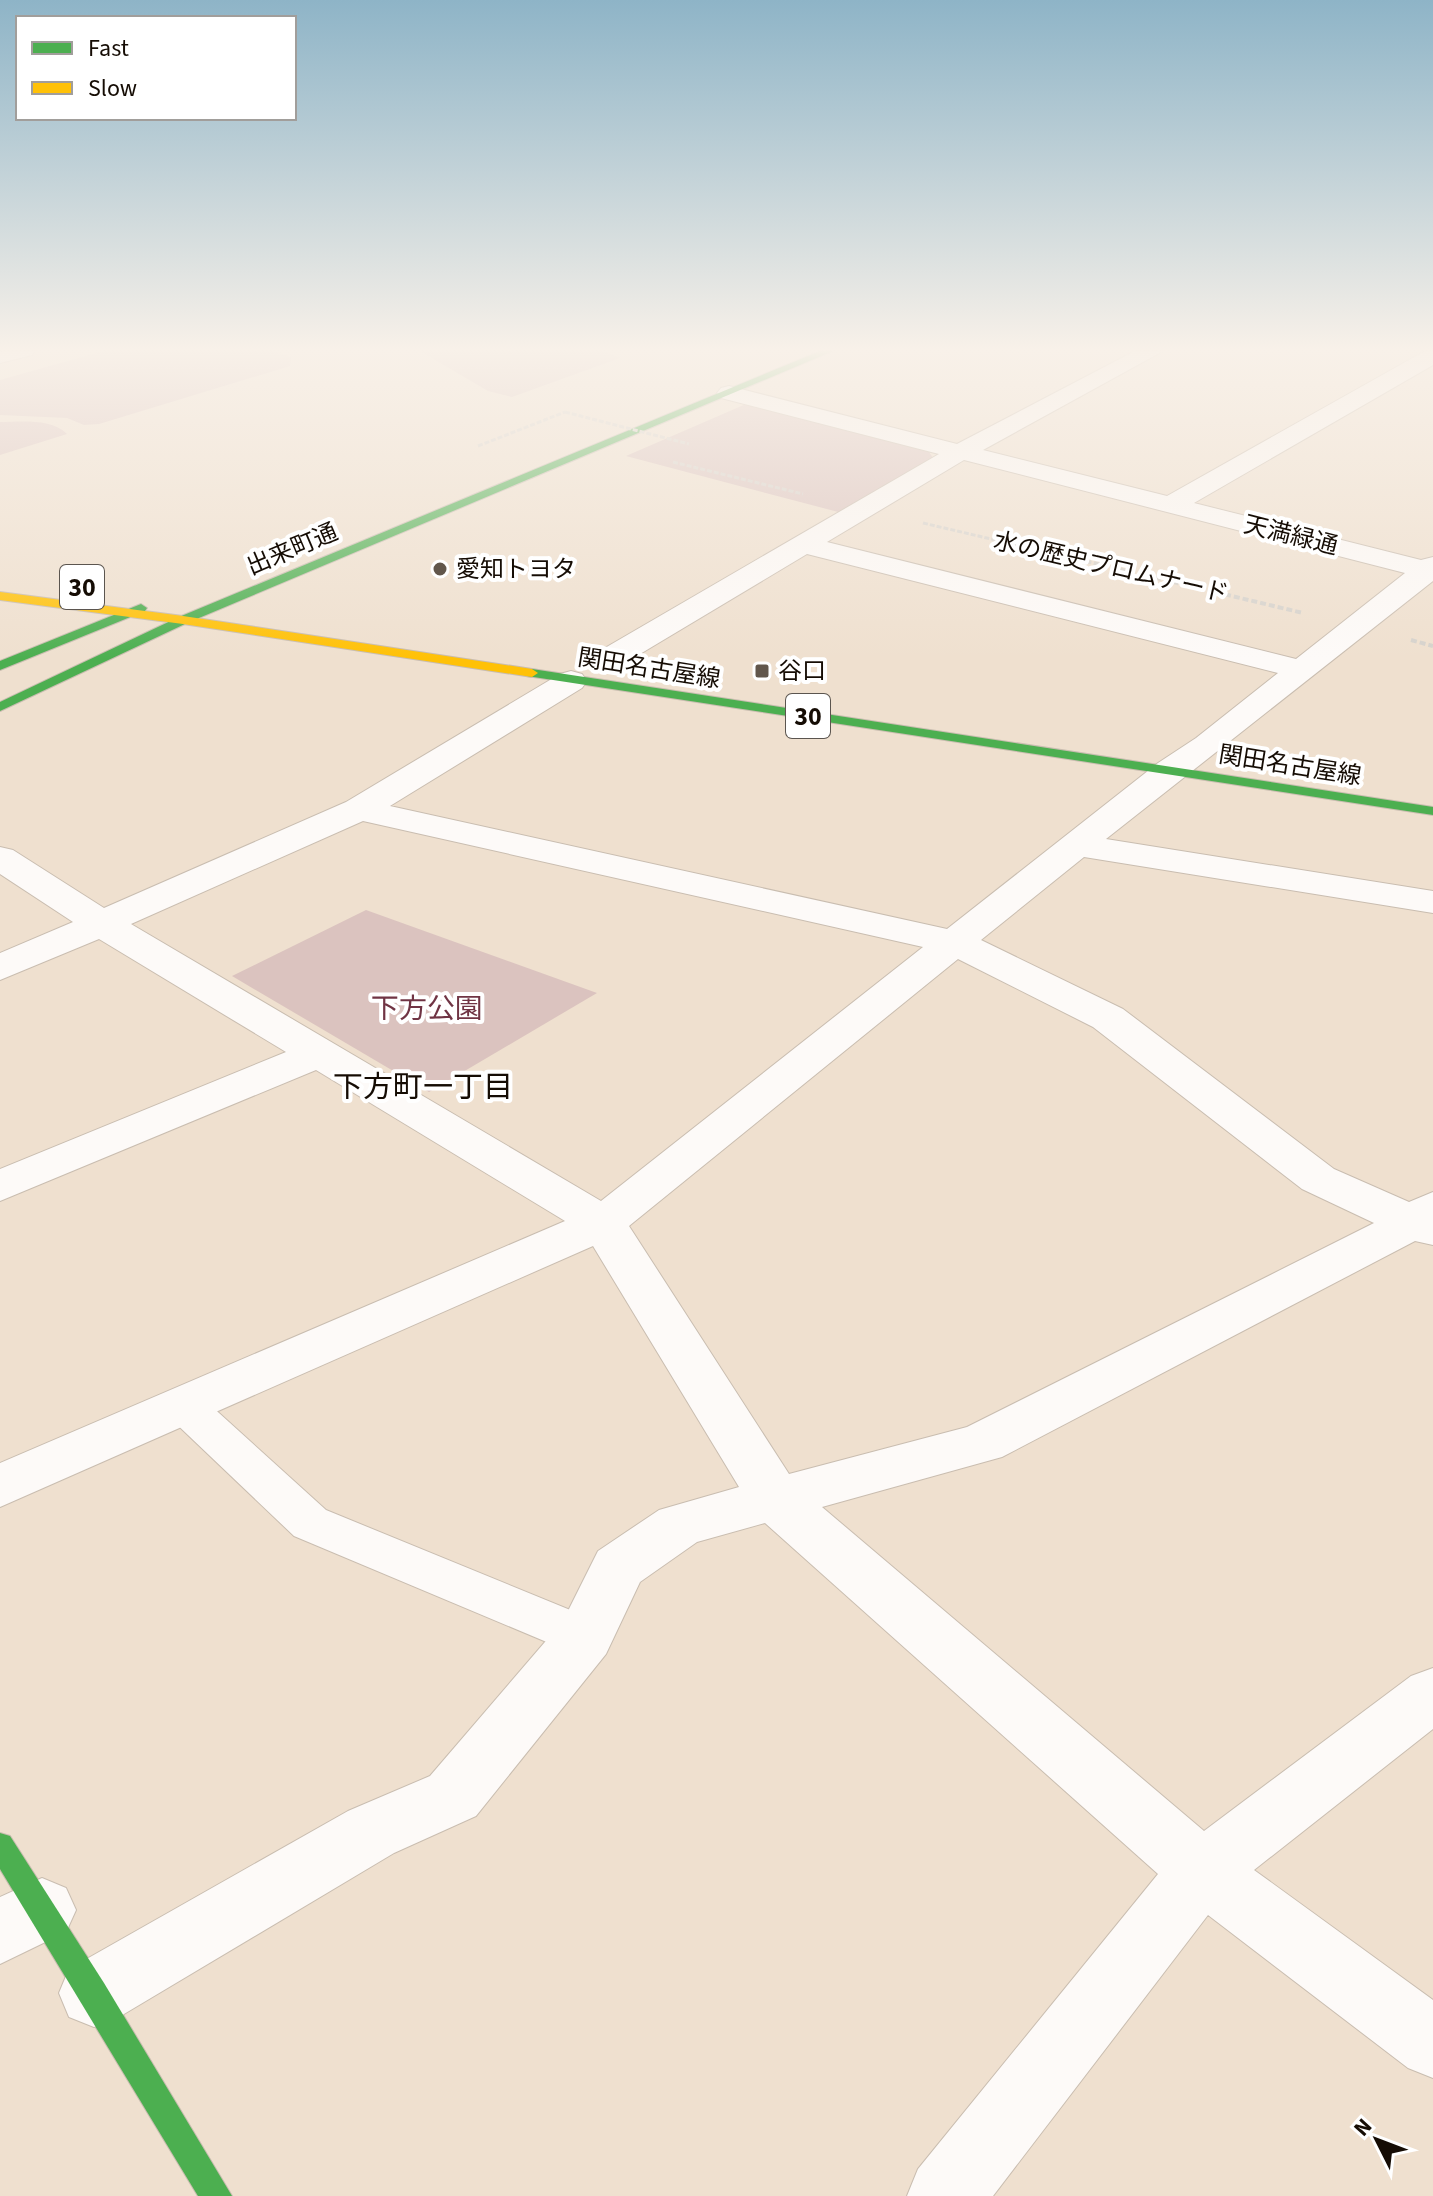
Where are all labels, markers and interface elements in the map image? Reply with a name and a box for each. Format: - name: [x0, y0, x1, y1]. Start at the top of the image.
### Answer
- legend: [16, 16, 296, 120]
- text: Fast: [88, 31, 129, 66]
- text: Slow: [88, 71, 137, 106]
- street label: 天満緑通: [1240, 507, 1342, 564]
- street label: 出来町通: [241, 515, 343, 584]
- street label: 水の歴史プロムナード: [990, 523, 1232, 612]
- place label: 愛知トヨタ: [456, 552, 576, 587]
- marker: 愛知トヨタ: [431, 560, 449, 578]
- road number: 30: [60, 565, 104, 609]
- street label: 関田名古屋線: [575, 640, 723, 697]
- place label: 谷口: [778, 654, 826, 689]
- marker: 谷口: [753, 662, 771, 680]
- road number: 30: [786, 694, 830, 738]
- street label: 関田名古屋線: [1216, 737, 1364, 794]
- park label: 下方公園: [371, 989, 483, 1029]
- district label: 下方町一丁目: [333, 1066, 513, 1109]
- north arrow: [1337, 2100, 1417, 2180]
- text: N: [1346, 2111, 1380, 2143]

